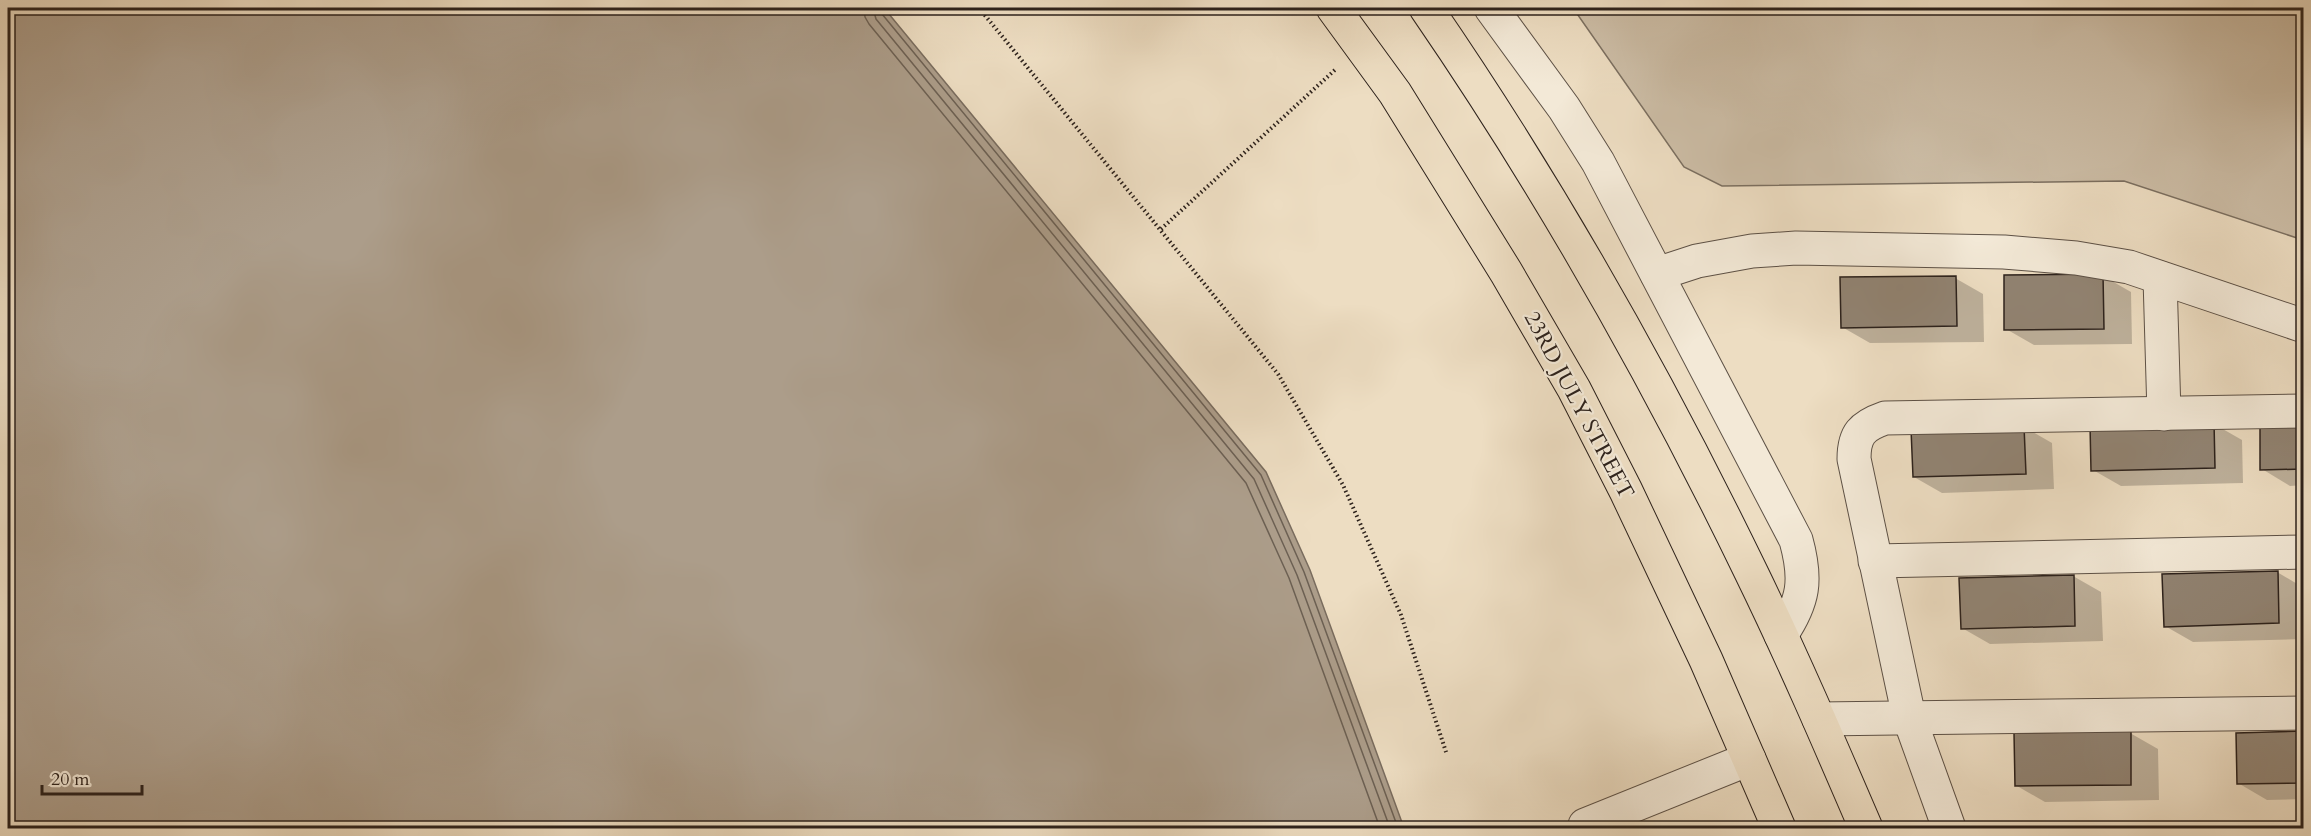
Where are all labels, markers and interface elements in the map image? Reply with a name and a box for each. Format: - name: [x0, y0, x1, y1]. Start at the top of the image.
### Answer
- street label: 23RD JULY STREET: [1517, 306, 1641, 504]
- scale bar: [42, 758, 142, 796]
- text: 20 m: [51, 767, 90, 792]

